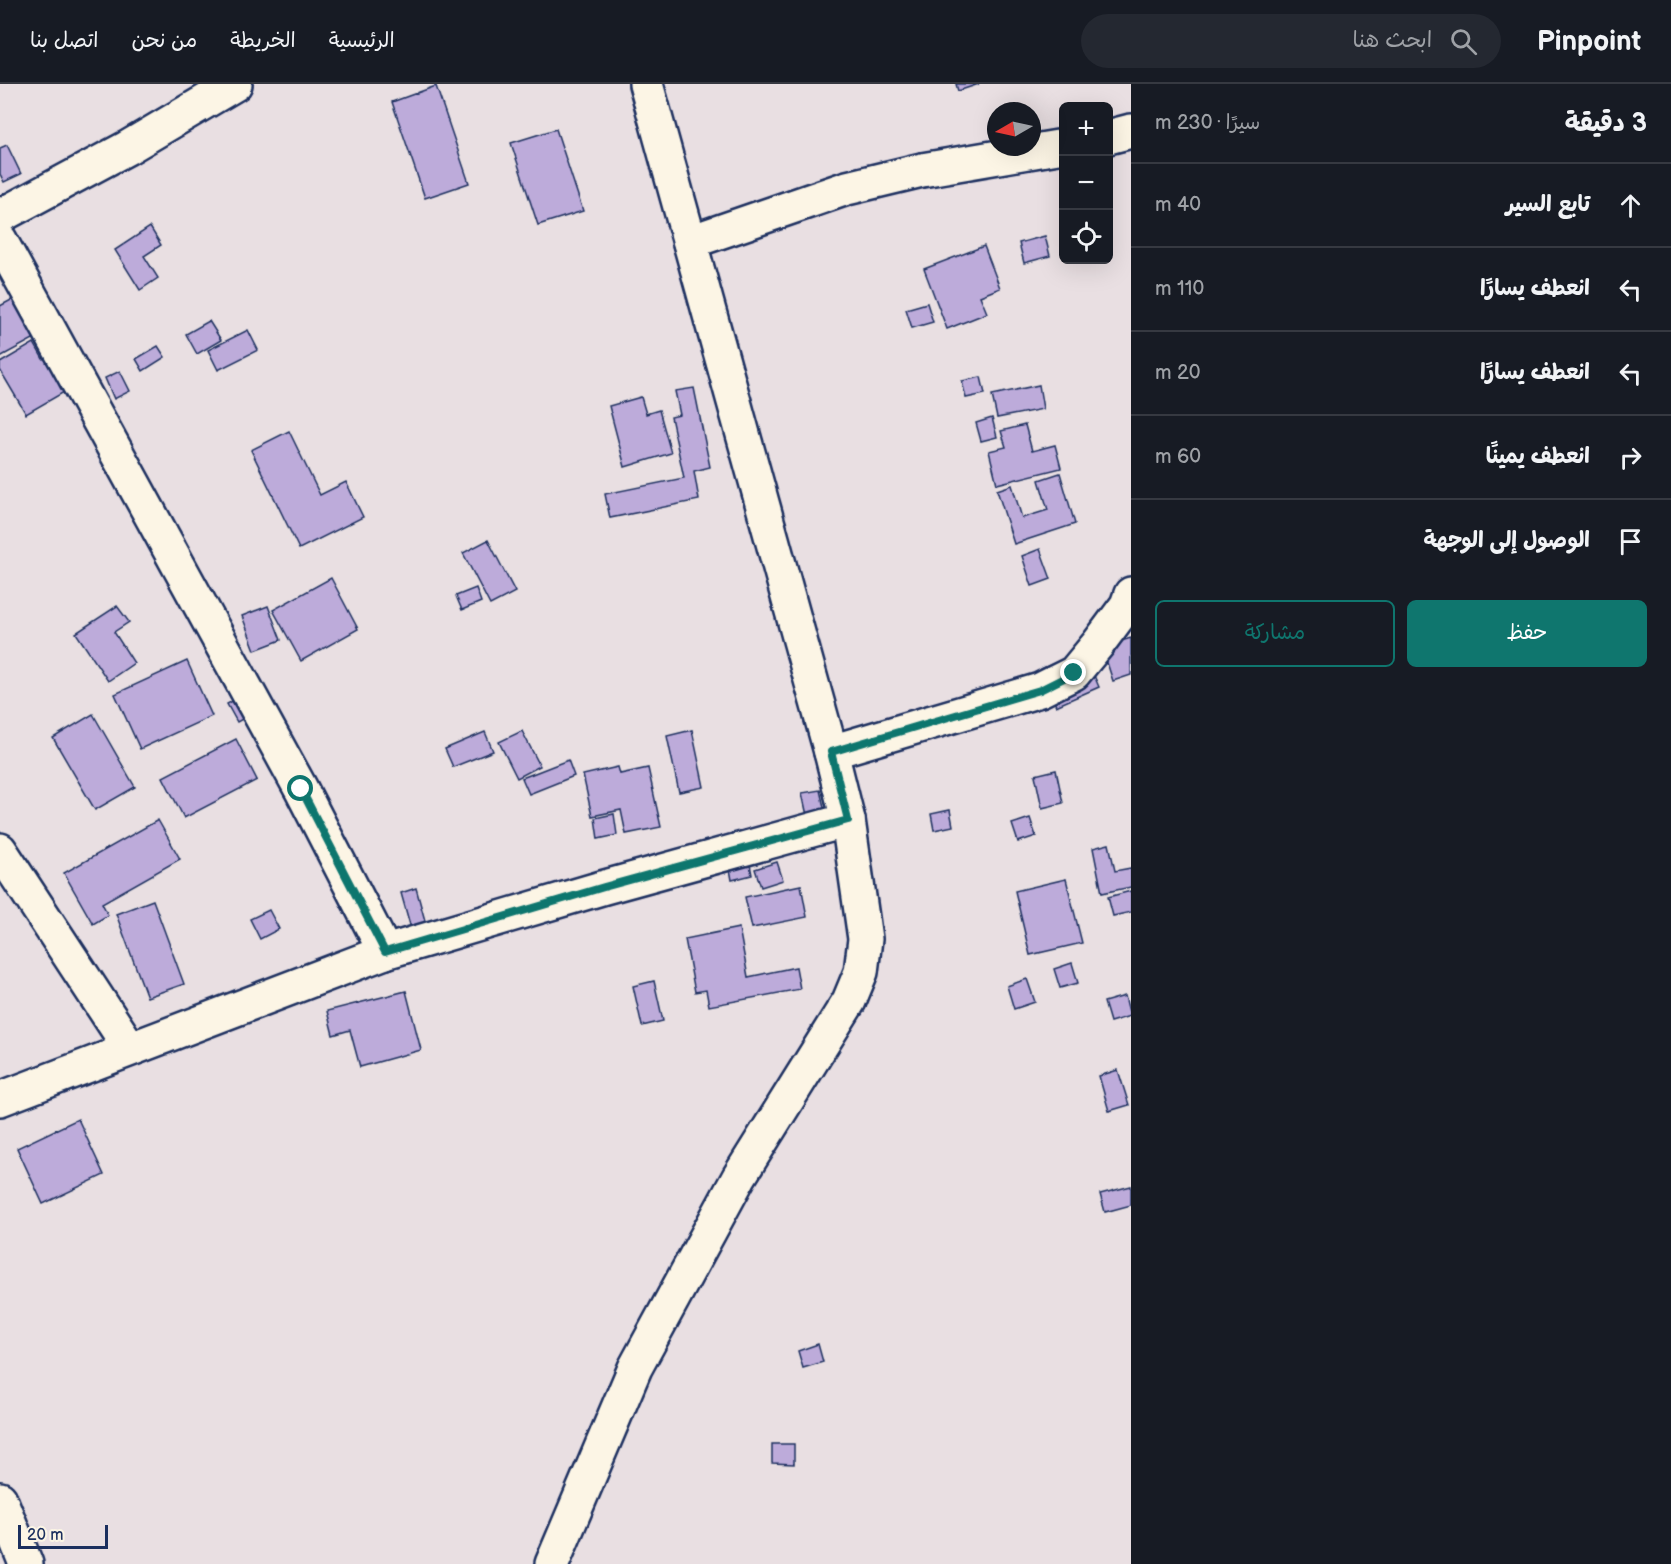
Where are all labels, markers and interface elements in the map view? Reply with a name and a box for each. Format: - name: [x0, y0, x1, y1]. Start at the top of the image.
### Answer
- search box: [1081, 14, 1501, 68]
- icon: search: [1447, 25, 1480, 58]
- text: Pinpoint: [1537, 25, 1641, 58]
- text: ابحث هنا: [1353, 27, 1432, 54]
- text: اتصل بنا: [30, 28, 98, 53]
- text: من نحن: [131, 28, 197, 53]
- text: الخريطة: [230, 28, 296, 53]
- text: الرئيسية: [329, 28, 395, 53]
- north arrow: [987, 102, 1041, 156]
- map controls: [1059, 102, 1113, 264]
- button: +: [1059, 102, 1113, 156]
- text: 3 دقيقة: [1565, 108, 1647, 139]
- text: سيرًا · 230 m: [1155, 111, 1260, 135]
- button: −: [1059, 156, 1113, 210]
- icon: ahead: [1614, 189, 1647, 222]
- text: تابع السير: [1506, 191, 1590, 218]
- text: 40 m: [1155, 193, 1201, 217]
- button: locate: [1059, 210, 1113, 264]
- icon: left: [1614, 273, 1647, 306]
- text: انعطف يسارًا: [1480, 275, 1590, 302]
- text: 110 m: [1155, 277, 1204, 301]
- icon: left: [1614, 357, 1647, 390]
- text: انعطف يسارًا: [1480, 359, 1590, 386]
- text: 20 m: [1155, 361, 1201, 385]
- icon: right: [1614, 441, 1647, 474]
- text: انعطف يمينًا: [1486, 443, 1590, 470]
- text: 60 m: [1155, 445, 1201, 469]
- icon: arrive: [1614, 525, 1647, 558]
- text: الوصول إلى الوجهة: [1423, 527, 1590, 554]
- button: مشاركة: [1155, 600, 1395, 667]
- button: حفظ: [1407, 600, 1647, 667]
- route end: [1060, 659, 1086, 685]
- route start: [287, 775, 313, 801]
- scale bar: [18, 1522, 108, 1550]
- text: 20 m: [27, 1526, 63, 1545]

